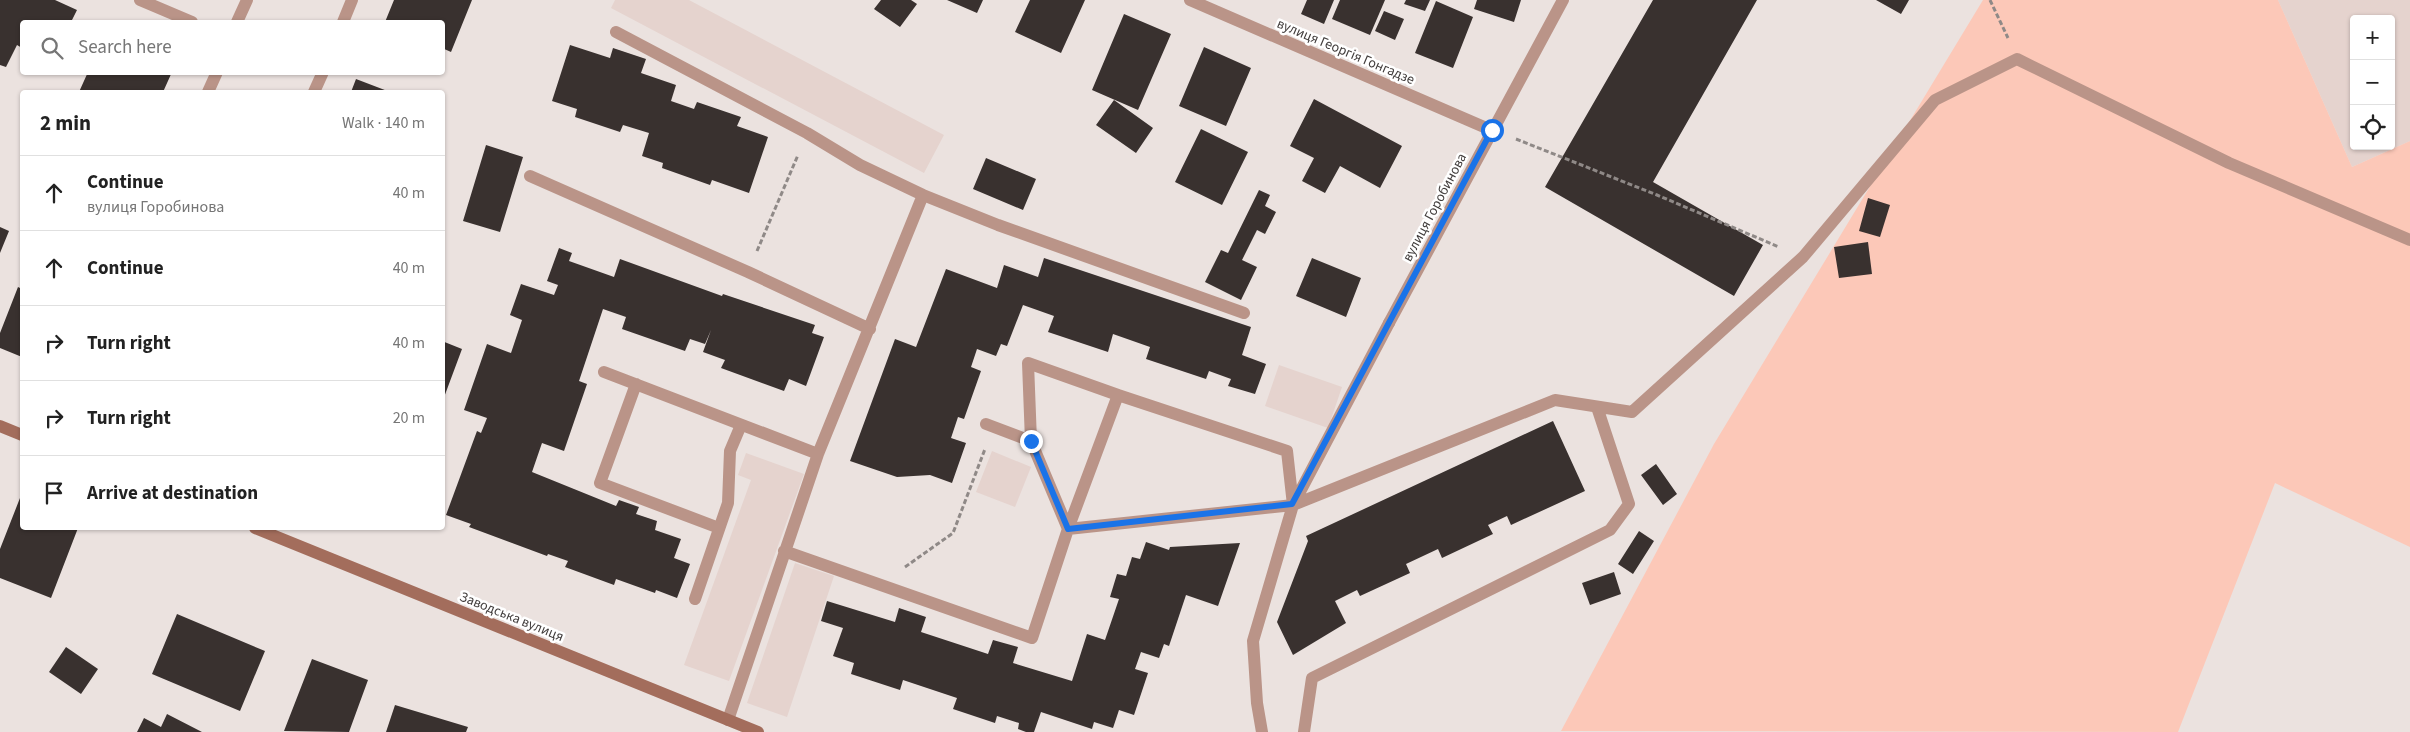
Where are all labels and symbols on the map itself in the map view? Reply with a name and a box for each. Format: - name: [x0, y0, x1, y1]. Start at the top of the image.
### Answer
- street label: вулиця Георгія Гонгадзе: [1274, 14, 1418, 90]
- route start: [1481, 119, 1504, 142]
- street label: вулиця Горобинова: [1398, 150, 1472, 265]
- route end: [1020, 430, 1043, 453]
- street label: Заводська вулиця: [457, 587, 567, 647]

